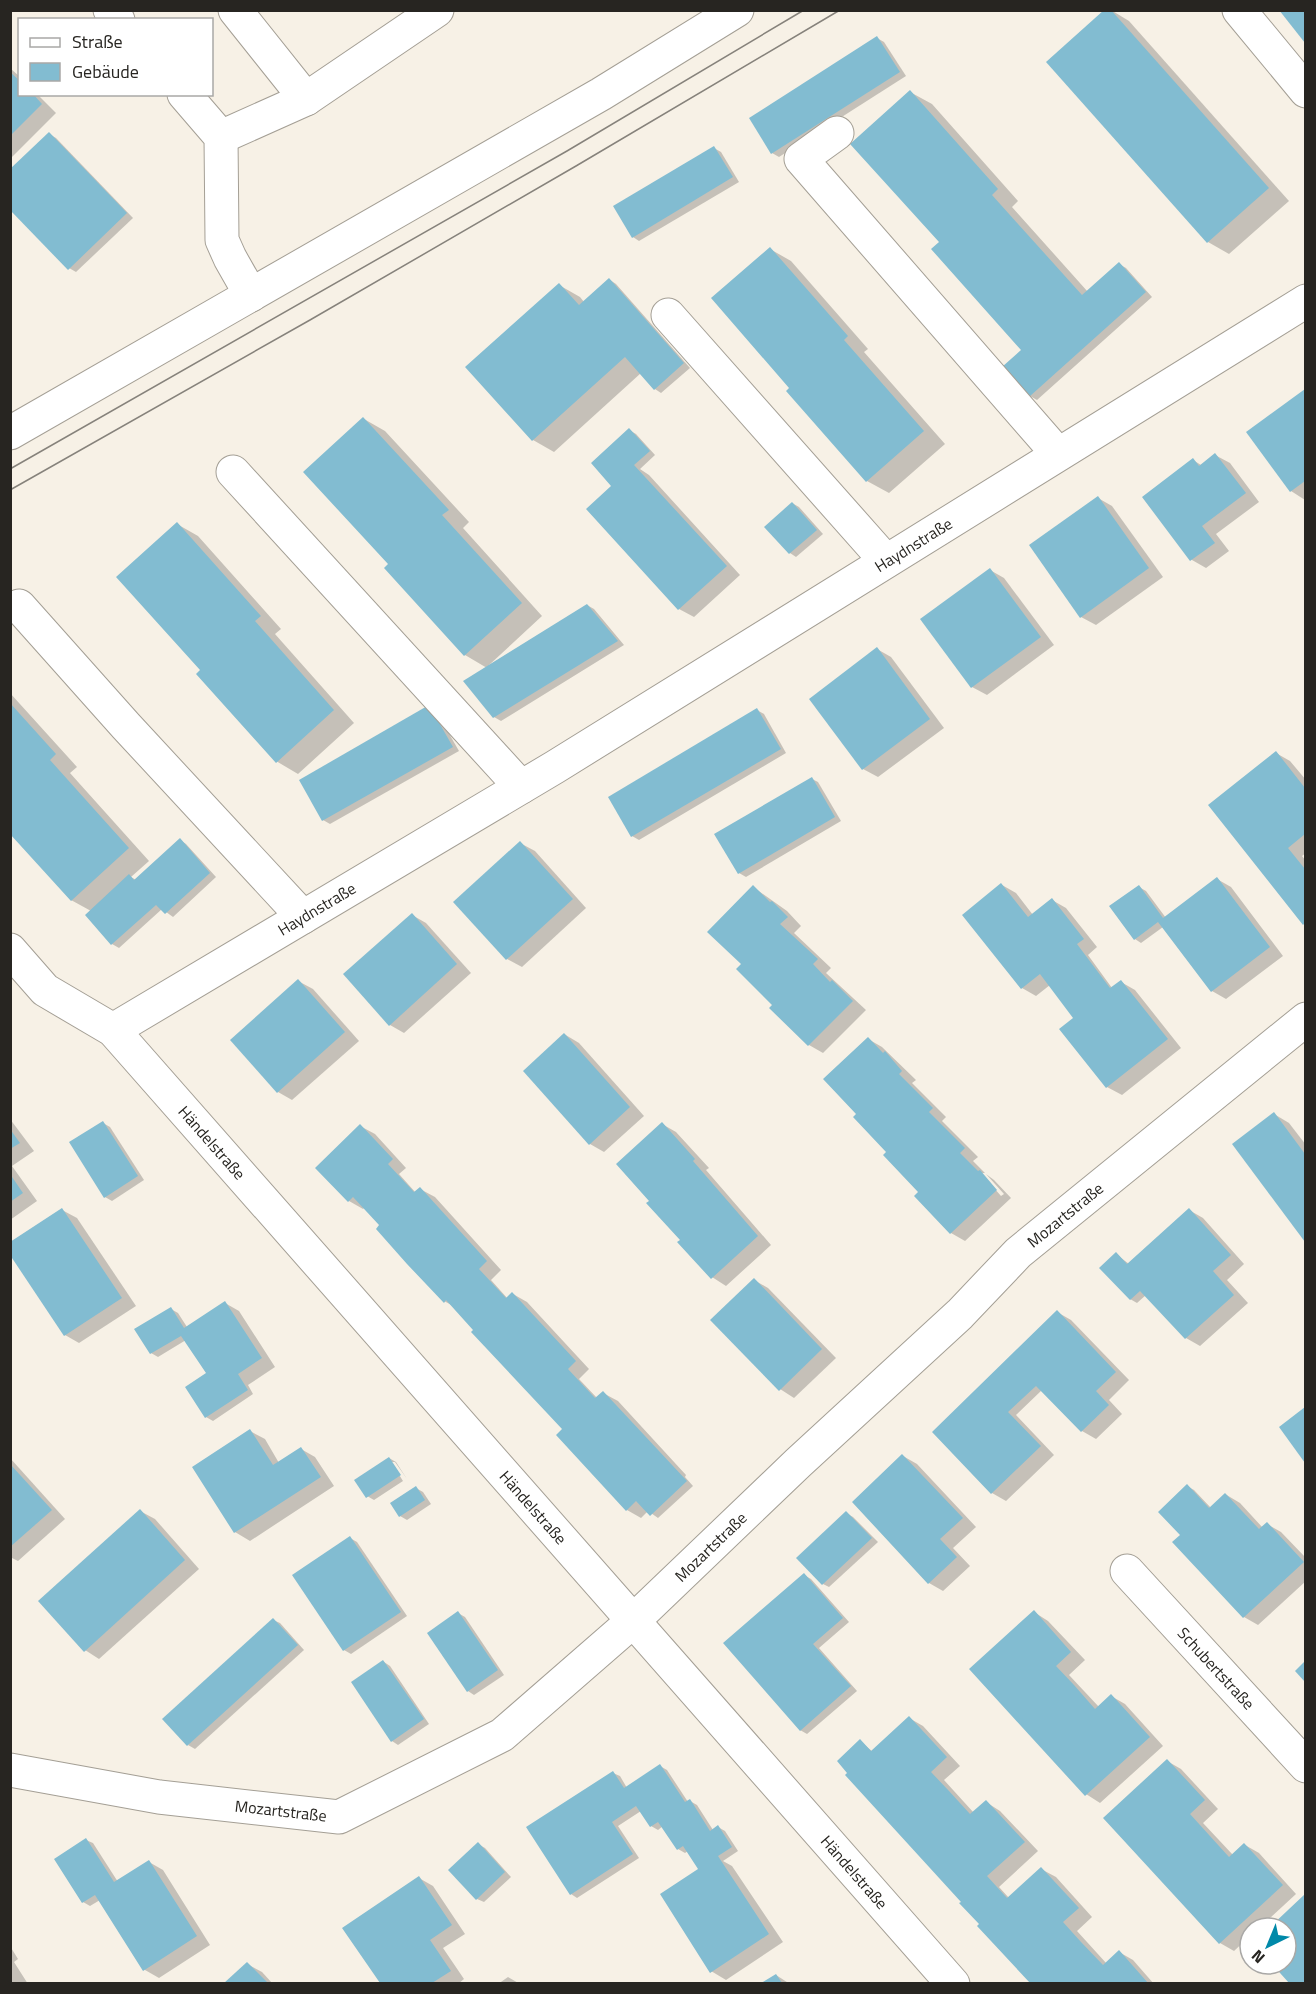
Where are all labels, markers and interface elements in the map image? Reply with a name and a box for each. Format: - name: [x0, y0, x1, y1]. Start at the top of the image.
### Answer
- legend: [18, 18, 213, 96]
- text: Straße: [72, 28, 123, 55]
- text: Gebäude: [72, 58, 139, 85]
- street label: Haydnstraße: [870, 511, 957, 578]
- street label: Haydnstraße: [273, 876, 360, 941]
- street label: Händelstraße: [173, 1100, 251, 1185]
- street label: Mozartstraße: [1022, 1176, 1108, 1253]
- street label: Händelstraße: [494, 1465, 573, 1550]
- street label: Mozartstraße: [669, 1506, 752, 1587]
- street label: Schubertstraße: [1172, 1622, 1260, 1715]
- street label: Mozartstraße: [234, 1794, 328, 1828]
- street label: Händelstraße: [815, 1830, 894, 1914]
- north arrow: [1238, 1916, 1298, 1976]
- text: N: [1246, 1944, 1270, 1970]

